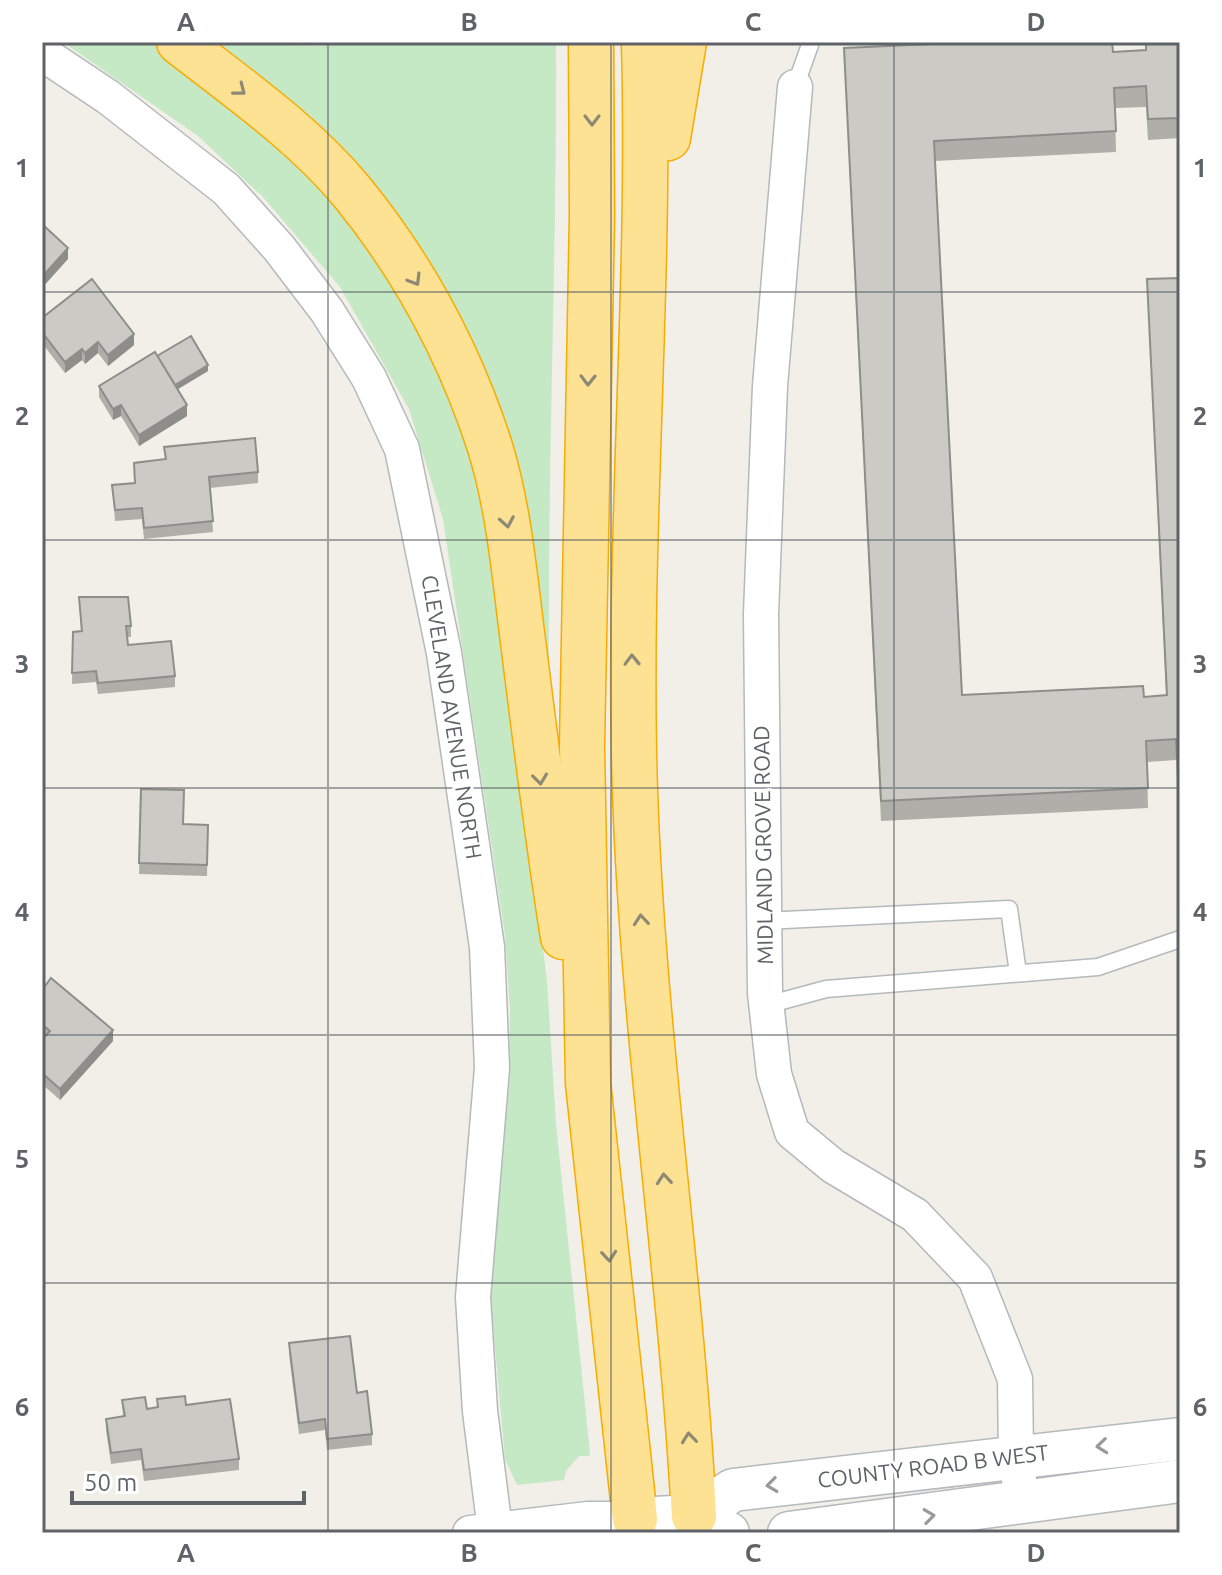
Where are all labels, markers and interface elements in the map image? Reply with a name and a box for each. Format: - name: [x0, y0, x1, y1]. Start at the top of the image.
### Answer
- text: A: [177, 7, 196, 36]
- text: B: [460, 7, 478, 36]
- text: C: [745, 7, 762, 36]
- text: D: [1027, 7, 1045, 36]
- one-way arrow: [231, 80, 245, 95]
- one-way arrow: [583, 114, 601, 127]
- text: 1: [15, 153, 29, 182]
- text: 1: [1193, 153, 1207, 182]
- one-way arrow: [405, 271, 420, 286]
- one-way arrow: [580, 374, 597, 387]
- text: 2: [15, 401, 29, 430]
- text: 2: [1193, 401, 1207, 430]
- one-way arrow: [497, 515, 514, 528]
- street label: CLEVELAND AVENUE NORTH: [418, 573, 487, 861]
- text: 3: [15, 649, 29, 678]
- text: 3: [1193, 649, 1207, 678]
- one-way arrow: [623, 653, 641, 666]
- street label: MIDLAND GROVE ROAD: [748, 725, 777, 965]
- one-way arrow: [531, 773, 548, 786]
- text: 4: [15, 897, 29, 926]
- text: 4: [1193, 897, 1207, 926]
- one-way arrow: [633, 913, 650, 926]
- text: 5: [15, 1144, 29, 1173]
- text: 5: [1193, 1144, 1207, 1173]
- one-way arrow: [656, 1172, 673, 1185]
- one-way arrow: [600, 1250, 617, 1263]
- text: 6: [15, 1392, 29, 1421]
- text: 6: [1193, 1392, 1207, 1421]
- one-way arrow: [681, 1431, 698, 1444]
- one-way arrow: [1095, 1437, 1108, 1454]
- street label: COUNTY ROAD B WEST: [816, 1439, 1050, 1492]
- scale bar: [72, 1455, 304, 1505]
- text: 50 m: [84, 1469, 137, 1496]
- one-way arrow: [765, 1477, 778, 1494]
- one-way arrow: [922, 1508, 936, 1525]
- text: A: [177, 1538, 196, 1567]
- text: B: [460, 1538, 478, 1567]
- text: C: [745, 1538, 762, 1567]
- text: D: [1027, 1538, 1045, 1567]

